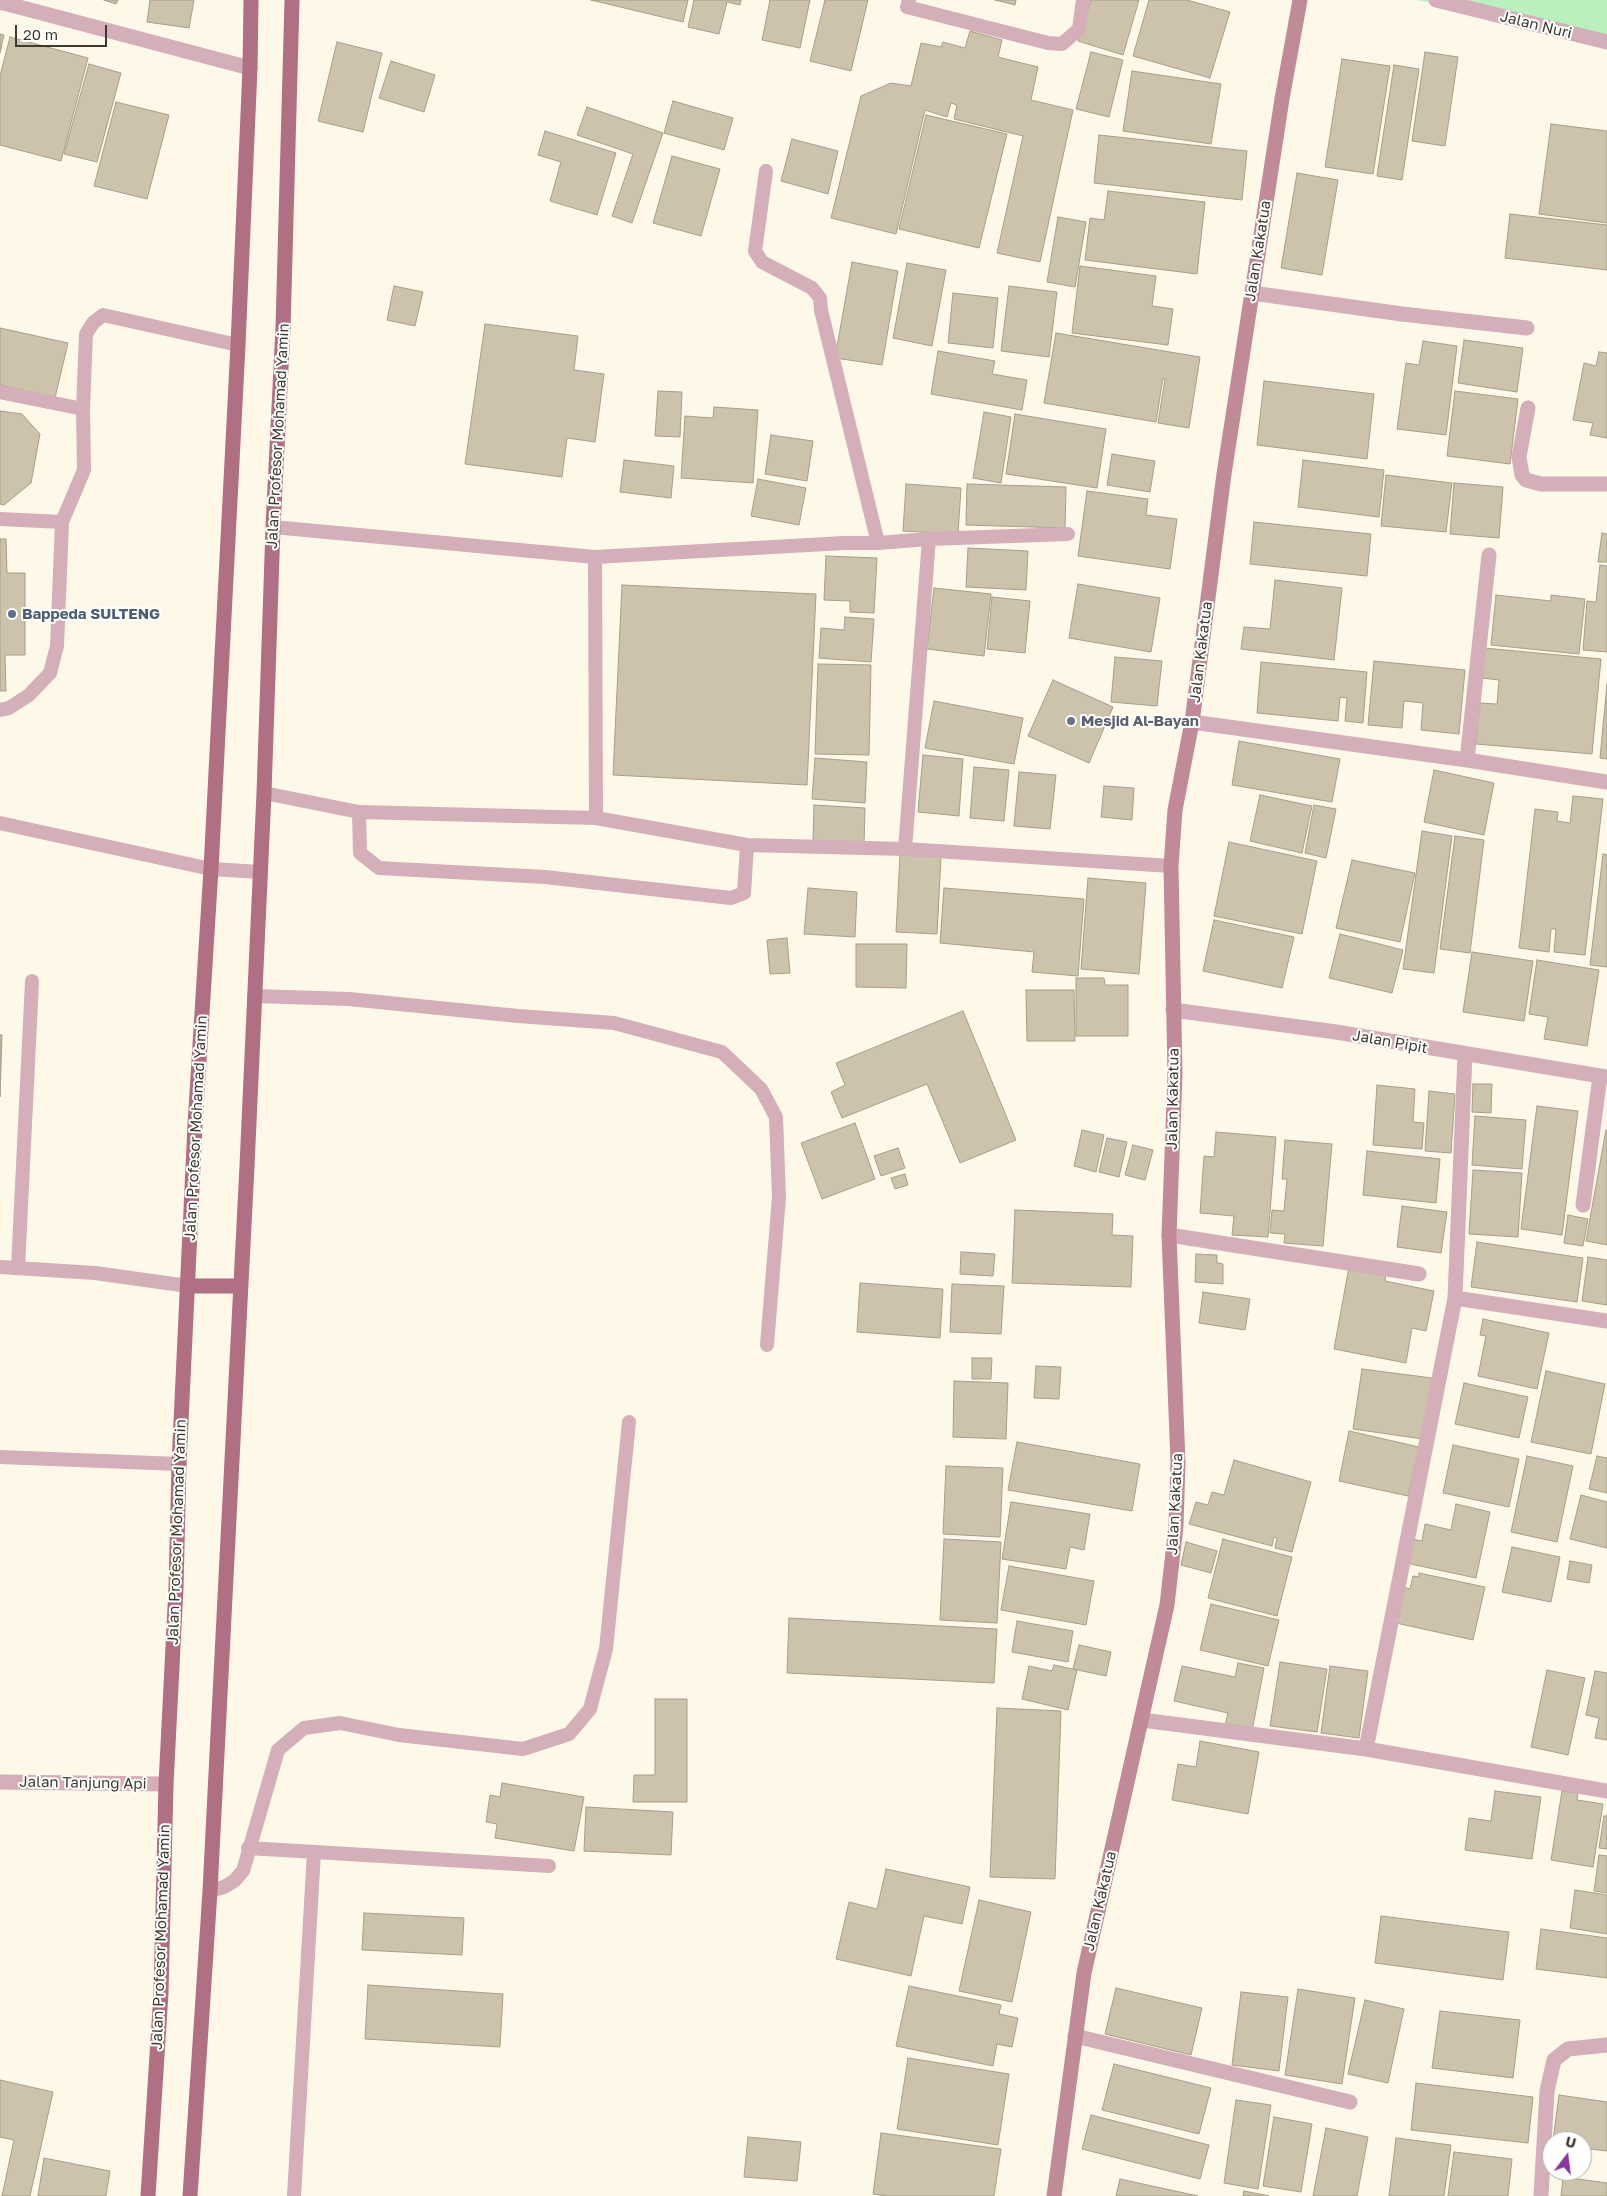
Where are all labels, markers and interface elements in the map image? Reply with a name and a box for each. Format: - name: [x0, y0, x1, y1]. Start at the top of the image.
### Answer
- street label: Jalan Nuri: [1498, 7, 1574, 43]
- scale bar: [18, 15, 110, 47]
- text: 20 m: [23, 25, 58, 43]
- street label: Jalan Kakatua: [1241, 199, 1275, 303]
- street label: Jalan Profesor Mohamad Yamin: [263, 323, 293, 549]
- street label: Jalan Kakatua: [1186, 600, 1216, 704]
- place label: Bappeda SULTENG: [22, 605, 160, 623]
- marker: Bappeda SULTENG: [6, 608, 18, 620]
- place label: Mesjid Al-Bayan: [1081, 712, 1199, 730]
- marker: Mesjid Al-Bayan: [1065, 715, 1077, 727]
- street label: Jalan Profesor Mohamad Yamin: [181, 1015, 211, 1241]
- street label: Jalan Pipit: [1351, 1027, 1429, 1057]
- street label: Jalan Kakatua: [1163, 1048, 1183, 1150]
- street label: Jalan Profesor Mohamad Yamin: [164, 1419, 190, 1645]
- street label: Jalan Kakatua: [1163, 1453, 1187, 1555]
- street label: Jalan Tanjung Api: [19, 1773, 147, 1793]
- street label: Jalan Profesor Mohamad Yamin: [148, 1824, 174, 2050]
- street label: Jalan Kakatua: [1080, 1849, 1120, 1953]
- north arrow: [1542, 2131, 1592, 2181]
- text: U: [1564, 2132, 1578, 2152]

